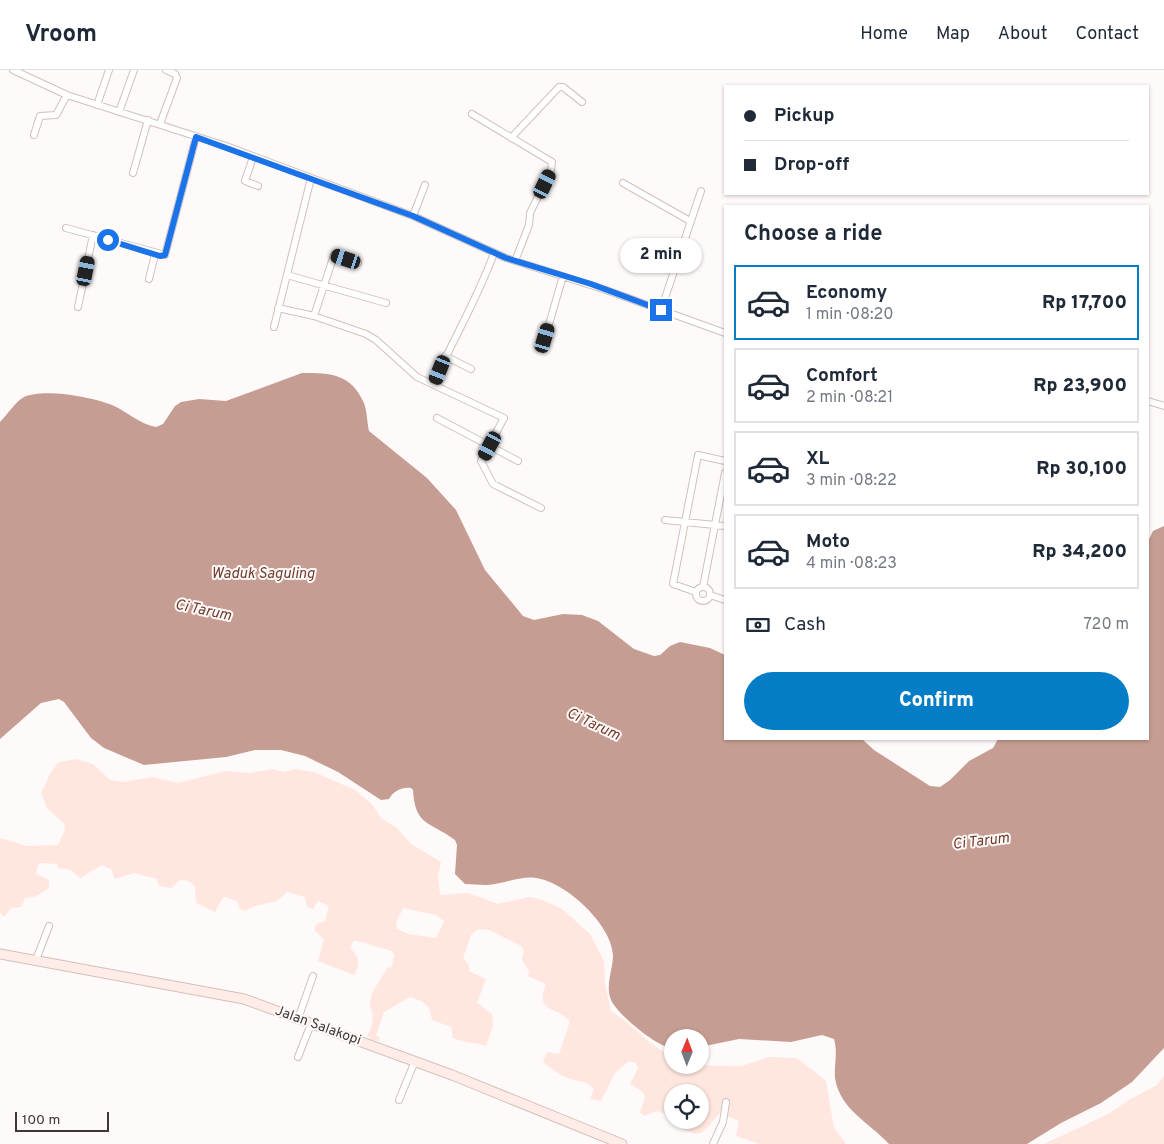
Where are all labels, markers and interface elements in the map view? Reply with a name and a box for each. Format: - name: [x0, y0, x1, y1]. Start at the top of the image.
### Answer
- text: Vroom: [25, 20, 97, 50]
- text: Home: [860, 23, 908, 46]
- text: Map: [936, 23, 970, 46]
- text: About: [998, 23, 1047, 46]
- text: Contact: [1075, 23, 1139, 46]
- text: Pickup: [774, 104, 834, 128]
- text: Drop-off: [774, 153, 849, 177]
- car: [531, 167, 558, 201]
- text: Choose a ride: [744, 221, 882, 248]
- route start: [97, 229, 119, 251]
- callout: 2 min: [620, 238, 702, 272]
- text: 2 min: [640, 245, 682, 265]
- car: [329, 247, 362, 271]
- car: [75, 255, 96, 287]
- icon: car: [746, 280, 791, 325]
- text: Economy: [806, 281, 887, 305]
- text: Rp 17,700: [1042, 291, 1127, 315]
- route end: [650, 299, 672, 321]
- text: 1 min · 08:20: [806, 305, 894, 325]
- car: [533, 321, 556, 355]
- car: [427, 353, 452, 387]
- icon: car: [746, 363, 791, 408]
- text: Comfort: [806, 364, 878, 388]
- text: Rp 23,900: [1033, 374, 1127, 398]
- text: 2 min · 08:21: [806, 388, 893, 408]
- car: [476, 429, 503, 463]
- icon: car: [746, 446, 791, 491]
- text: XL: [806, 447, 829, 471]
- text: Rp 30,100: [1036, 457, 1127, 481]
- text: 3 min · 08:22: [806, 471, 897, 491]
- icon: car: [746, 529, 791, 574]
- text: Moto: [806, 530, 850, 554]
- text: Rp 34,200: [1032, 540, 1127, 564]
- text: 4 min · 08:23: [806, 554, 897, 574]
- water label: Waduk Saguling: [211, 565, 316, 584]
- water label: Ci Tarum: [173, 596, 234, 626]
- icon: cash: [744, 611, 772, 639]
- text: Cash: [784, 613, 826, 637]
- text: 720 m: [1084, 615, 1129, 635]
- button: Confirm: [744, 672, 1129, 730]
- water label: Ci Tarum: [563, 704, 624, 746]
- water label: Ci Tarum: [952, 829, 1011, 855]
- street label: Jalan Salakopi: [273, 1003, 363, 1049]
- north arrow: [664, 1029, 709, 1074]
- map controls: [664, 1029, 709, 1129]
- button: locate: [664, 1084, 709, 1129]
- scale bar: [15, 1109, 109, 1132]
- text: 100 m: [22, 1112, 60, 1129]

